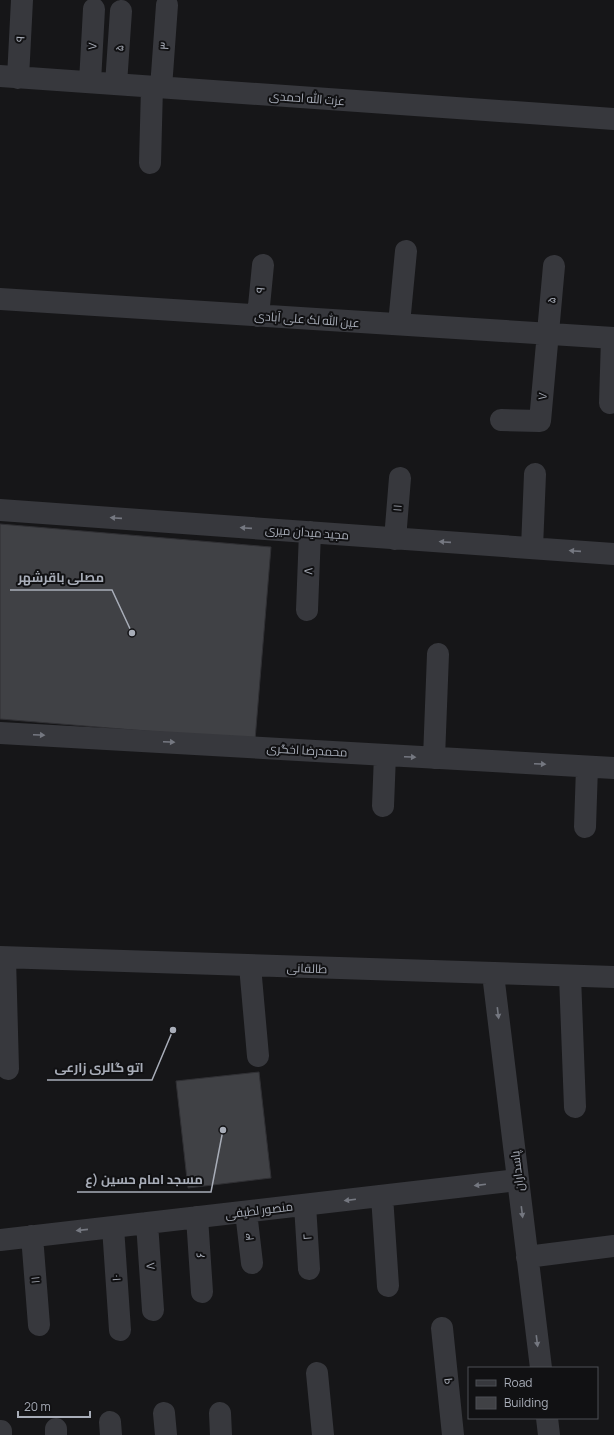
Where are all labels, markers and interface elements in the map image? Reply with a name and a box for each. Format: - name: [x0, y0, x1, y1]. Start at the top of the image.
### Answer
- street label: ۹: [11, 35, 29, 43]
- street label: ۷: [83, 41, 101, 50]
- street label: ۳: [155, 41, 173, 51]
- street label: ۵: [110, 44, 128, 52]
- street label: عزت الله احمدی: [268, 87, 346, 109]
- street label: ۹: [251, 286, 269, 294]
- street label: ۵: [542, 296, 560, 304]
- street label: عین الله لک علی آبادی: [254, 307, 360, 331]
- street label: ۷: [533, 391, 551, 400]
- street label: ۱۱: [388, 504, 406, 512]
- one-way arrow: [110, 515, 122, 522]
- street label: مجید میدان میری: [264, 521, 350, 543]
- one-way arrow: [240, 524, 252, 531]
- one-way arrow: [439, 539, 451, 546]
- one-way arrow: [569, 548, 581, 555]
- callout: مصلی باقرشهر: [10, 565, 112, 590]
- street label: ۸: [299, 566, 317, 575]
- text: مصلی باقرشهر: [17, 568, 104, 586]
- one-way arrow: [33, 731, 45, 738]
- one-way arrow: [163, 739, 175, 746]
- street label: محمدرضا اخگری: [266, 739, 348, 761]
- one-way arrow: [404, 753, 416, 760]
- one-way arrow: [534, 761, 547, 767]
- street label: طالقانی: [286, 959, 328, 977]
- one-way arrow: [495, 1007, 501, 1019]
- callout: اتو گالری زارعی: [47, 1055, 152, 1080]
- text: اتو گالری زارعی: [54, 1058, 144, 1076]
- street label: پاسداران: [506, 1149, 529, 1192]
- callout: مسجد امام حسین (ع: [77, 1167, 211, 1192]
- text: مسجد امام حسین (ع: [85, 1170, 203, 1189]
- one-way arrow: [473, 1182, 486, 1188]
- street label: منصور لطیفی: [224, 1197, 294, 1223]
- one-way arrow: [344, 1197, 356, 1203]
- one-way arrow: [519, 1205, 525, 1218]
- one-way arrow: [76, 1227, 88, 1234]
- street label: ۴: [240, 1232, 258, 1242]
- street label: ۲: [298, 1233, 316, 1241]
- street label: ۶: [191, 1252, 209, 1258]
- street label: ۸: [141, 1261, 159, 1270]
- street label: ۱۰: [107, 1274, 125, 1282]
- street label: ۱۱: [26, 1276, 44, 1284]
- one-way arrow: [534, 1335, 541, 1347]
- legend: [468, 1367, 598, 1419]
- text: Road: [504, 1374, 532, 1391]
- street label: ۹: [439, 1377, 457, 1385]
- scale bar: [18, 1393, 90, 1419]
- text: Building: [504, 1394, 548, 1411]
- text: 20 m: [24, 1398, 51, 1415]

